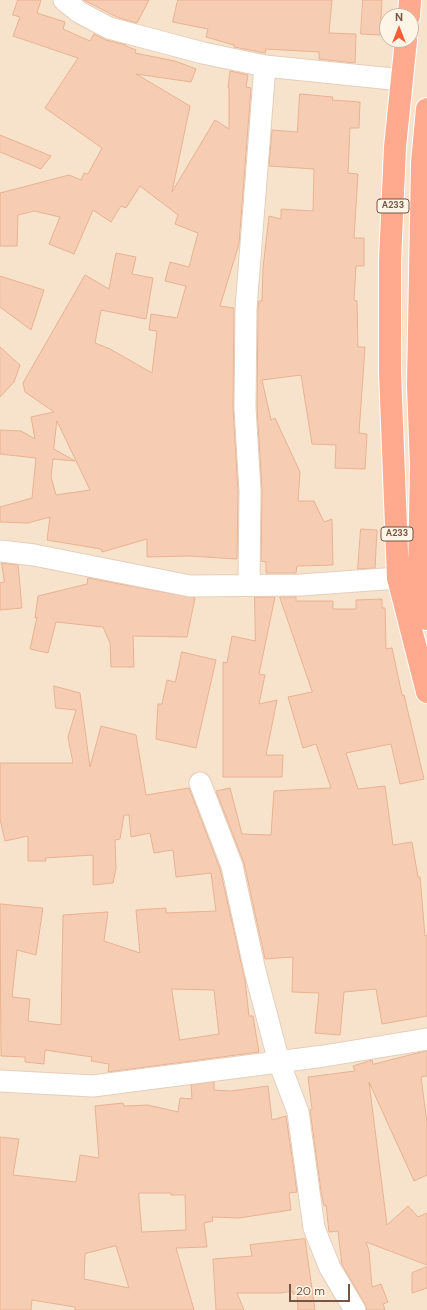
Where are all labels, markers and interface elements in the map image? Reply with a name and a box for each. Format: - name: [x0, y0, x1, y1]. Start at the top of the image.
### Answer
- north arrow: [379, 8, 419, 48]
- text: N: [395, 10, 403, 24]
- road number: A233: [377, 199, 409, 213]
- road number: A233: [381, 527, 413, 541]
- scale bar: [291, 1276, 352, 1302]
- text: 20 m: [296, 1283, 325, 1299]

